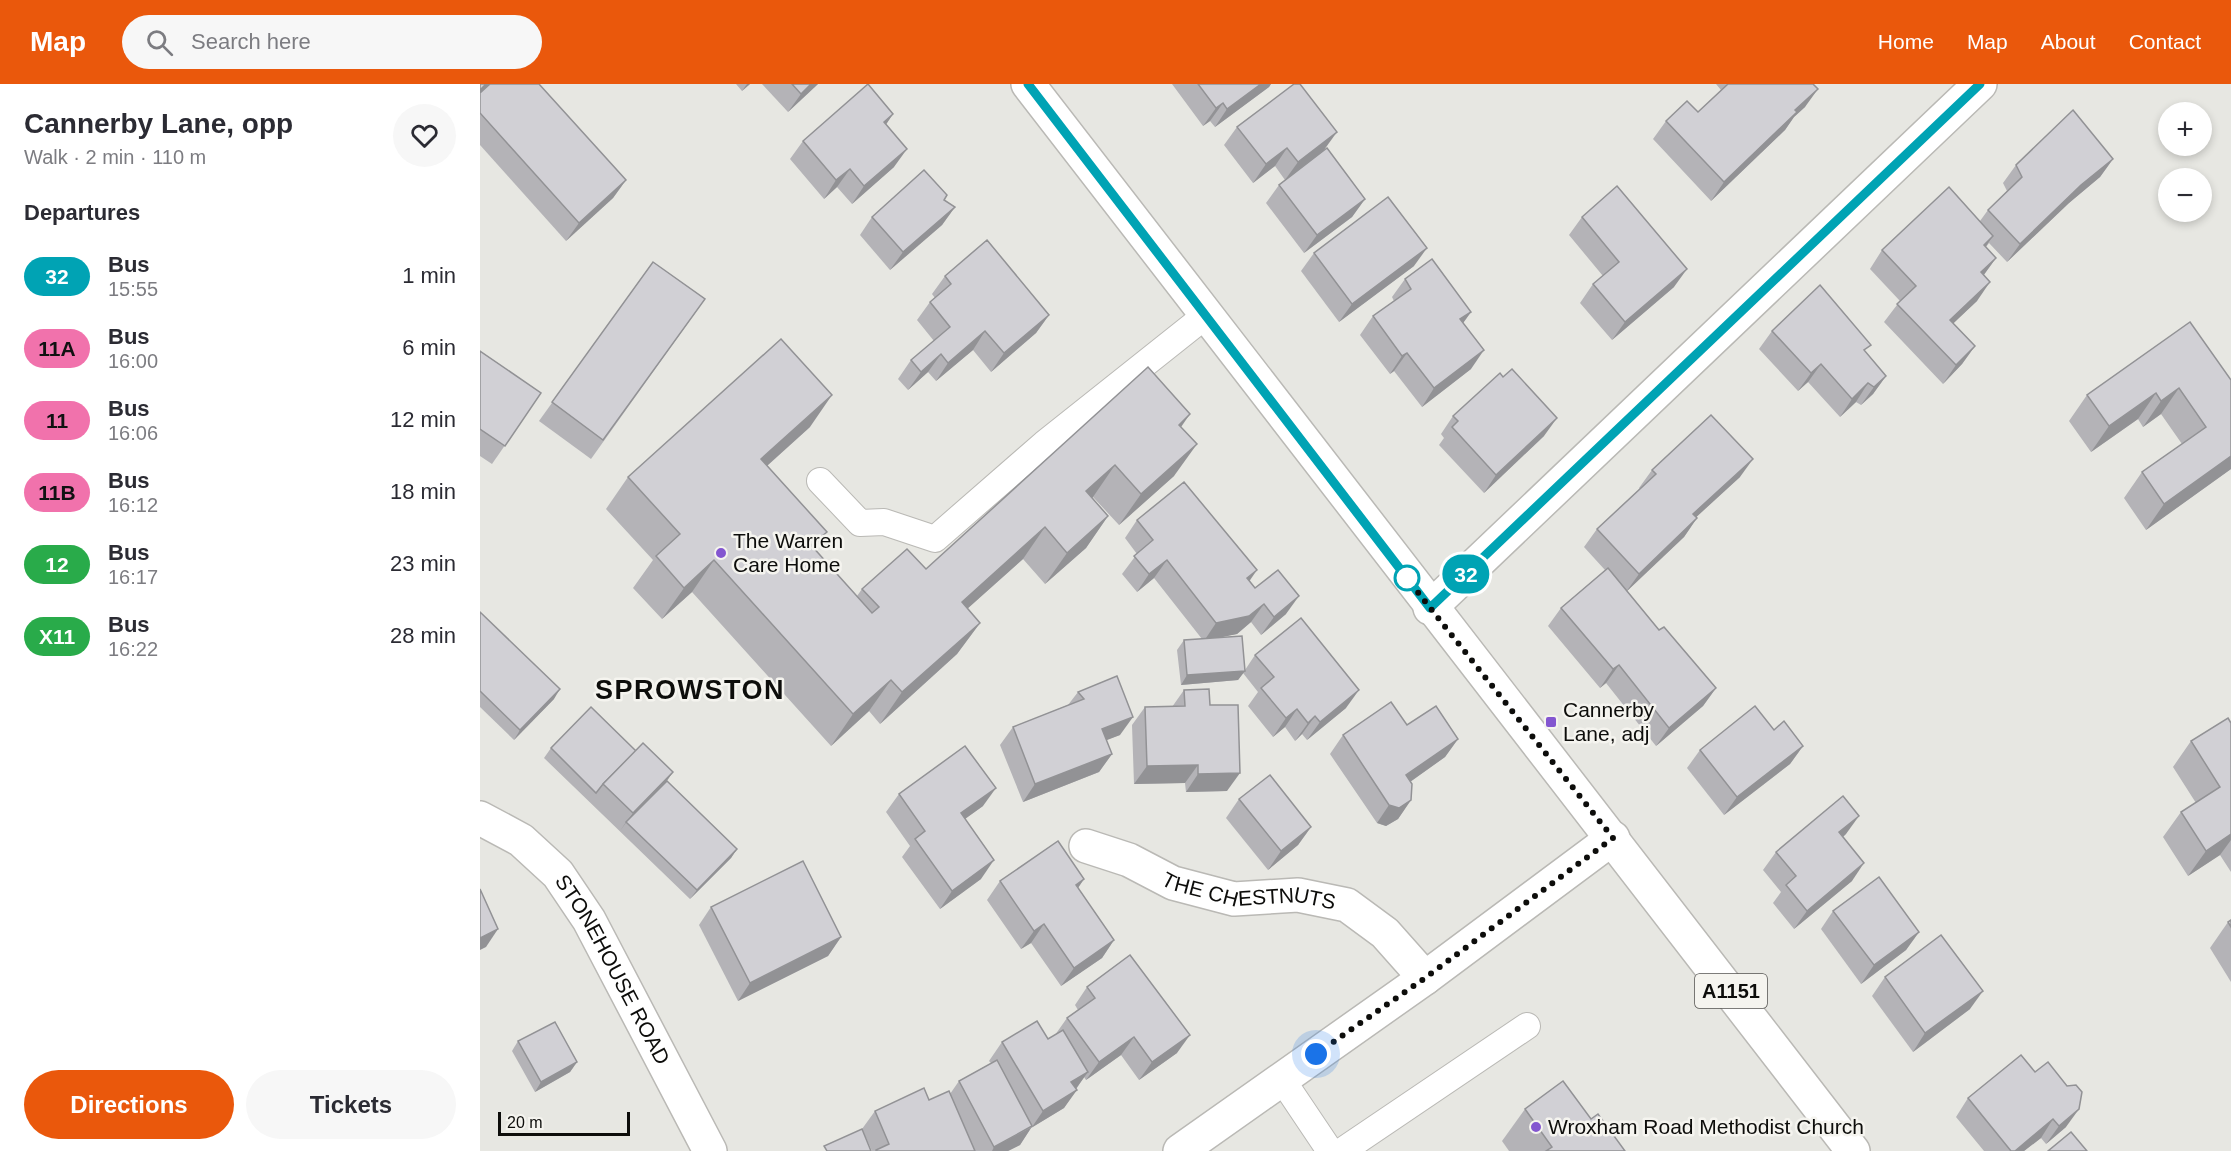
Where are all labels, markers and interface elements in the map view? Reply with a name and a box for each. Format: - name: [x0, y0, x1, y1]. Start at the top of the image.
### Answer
- search box: [122, 15, 542, 69]
- text: Map: [30, 26, 86, 57]
- icon: search: [143, 26, 176, 59]
- text: Search here: [191, 29, 311, 54]
- text: Home: [1878, 30, 1934, 53]
- text: Map: [1967, 30, 2008, 53]
- text: About: [2041, 30, 2096, 53]
- text: Contact: [2129, 30, 2201, 53]
- map controls: [2158, 102, 2212, 222]
- button: +: [2158, 102, 2212, 156]
- button: heart: [393, 104, 456, 167]
- text: Cannerby Lane, opp: [24, 108, 293, 139]
- text: Walk · 2 min · 110 m: [24, 146, 206, 168]
- button: −: [2158, 168, 2212, 222]
- text: Departures: [24, 200, 140, 225]
- text: Bus: [108, 252, 150, 277]
- text: 1 min: [402, 263, 456, 288]
- text: 32: [45, 265, 69, 288]
- text: 15:55: [108, 278, 158, 300]
- text: Bus: [108, 324, 150, 349]
- text: 6 min: [402, 335, 456, 360]
- text: 11A: [38, 337, 76, 360]
- text: 16:00: [108, 350, 158, 372]
- text: Bus: [108, 396, 150, 421]
- text: 12 min: [390, 407, 456, 432]
- text: 11: [46, 409, 68, 432]
- text: 16:06: [108, 422, 158, 444]
- text: Bus: [108, 468, 150, 493]
- text: 18 min: [390, 479, 456, 504]
- text: 11B: [38, 481, 76, 504]
- text: 16:12: [108, 494, 158, 516]
- place label: The Warren Care Home: [733, 529, 843, 576]
- text: Bus: [108, 540, 150, 565]
- marker: The Warren Care Home: [714, 546, 728, 560]
- text: 23 min: [390, 551, 456, 576]
- text: 12: [45, 553, 69, 576]
- line badge: 32: [1439, 554, 1493, 594]
- text: 32: [1454, 563, 1478, 586]
- unlabelled marker: [1394, 565, 1420, 591]
- text: 16:17: [108, 566, 158, 588]
- text: Bus: [108, 612, 150, 637]
- text: 28 min: [390, 623, 456, 648]
- text: X11: [39, 625, 75, 648]
- text: 16:22: [108, 638, 158, 660]
- district label: SPROWSTON: [595, 675, 785, 705]
- place label: Cannerby Lane, adj: [1563, 698, 1655, 745]
- marker: Cannerby Lane, adj: [1544, 715, 1558, 729]
- street label: THE CHESTNUTS: [1158, 867, 1338, 913]
- street label: STONEHOUSE ROAD: [551, 870, 675, 1068]
- road number: A1151: [1695, 974, 1767, 1008]
- your location: [1301, 1039, 1331, 1069]
- button: Directions: [24, 1070, 234, 1139]
- button: Tickets: [246, 1070, 456, 1139]
- scale bar: [498, 1109, 630, 1136]
- text: 20 m: [507, 1114, 543, 1131]
- place label: Wroxham Road Methodist Church: [1548, 1115, 1864, 1138]
- marker: Wroxham Road Methodist Church: [1529, 1120, 1543, 1134]

